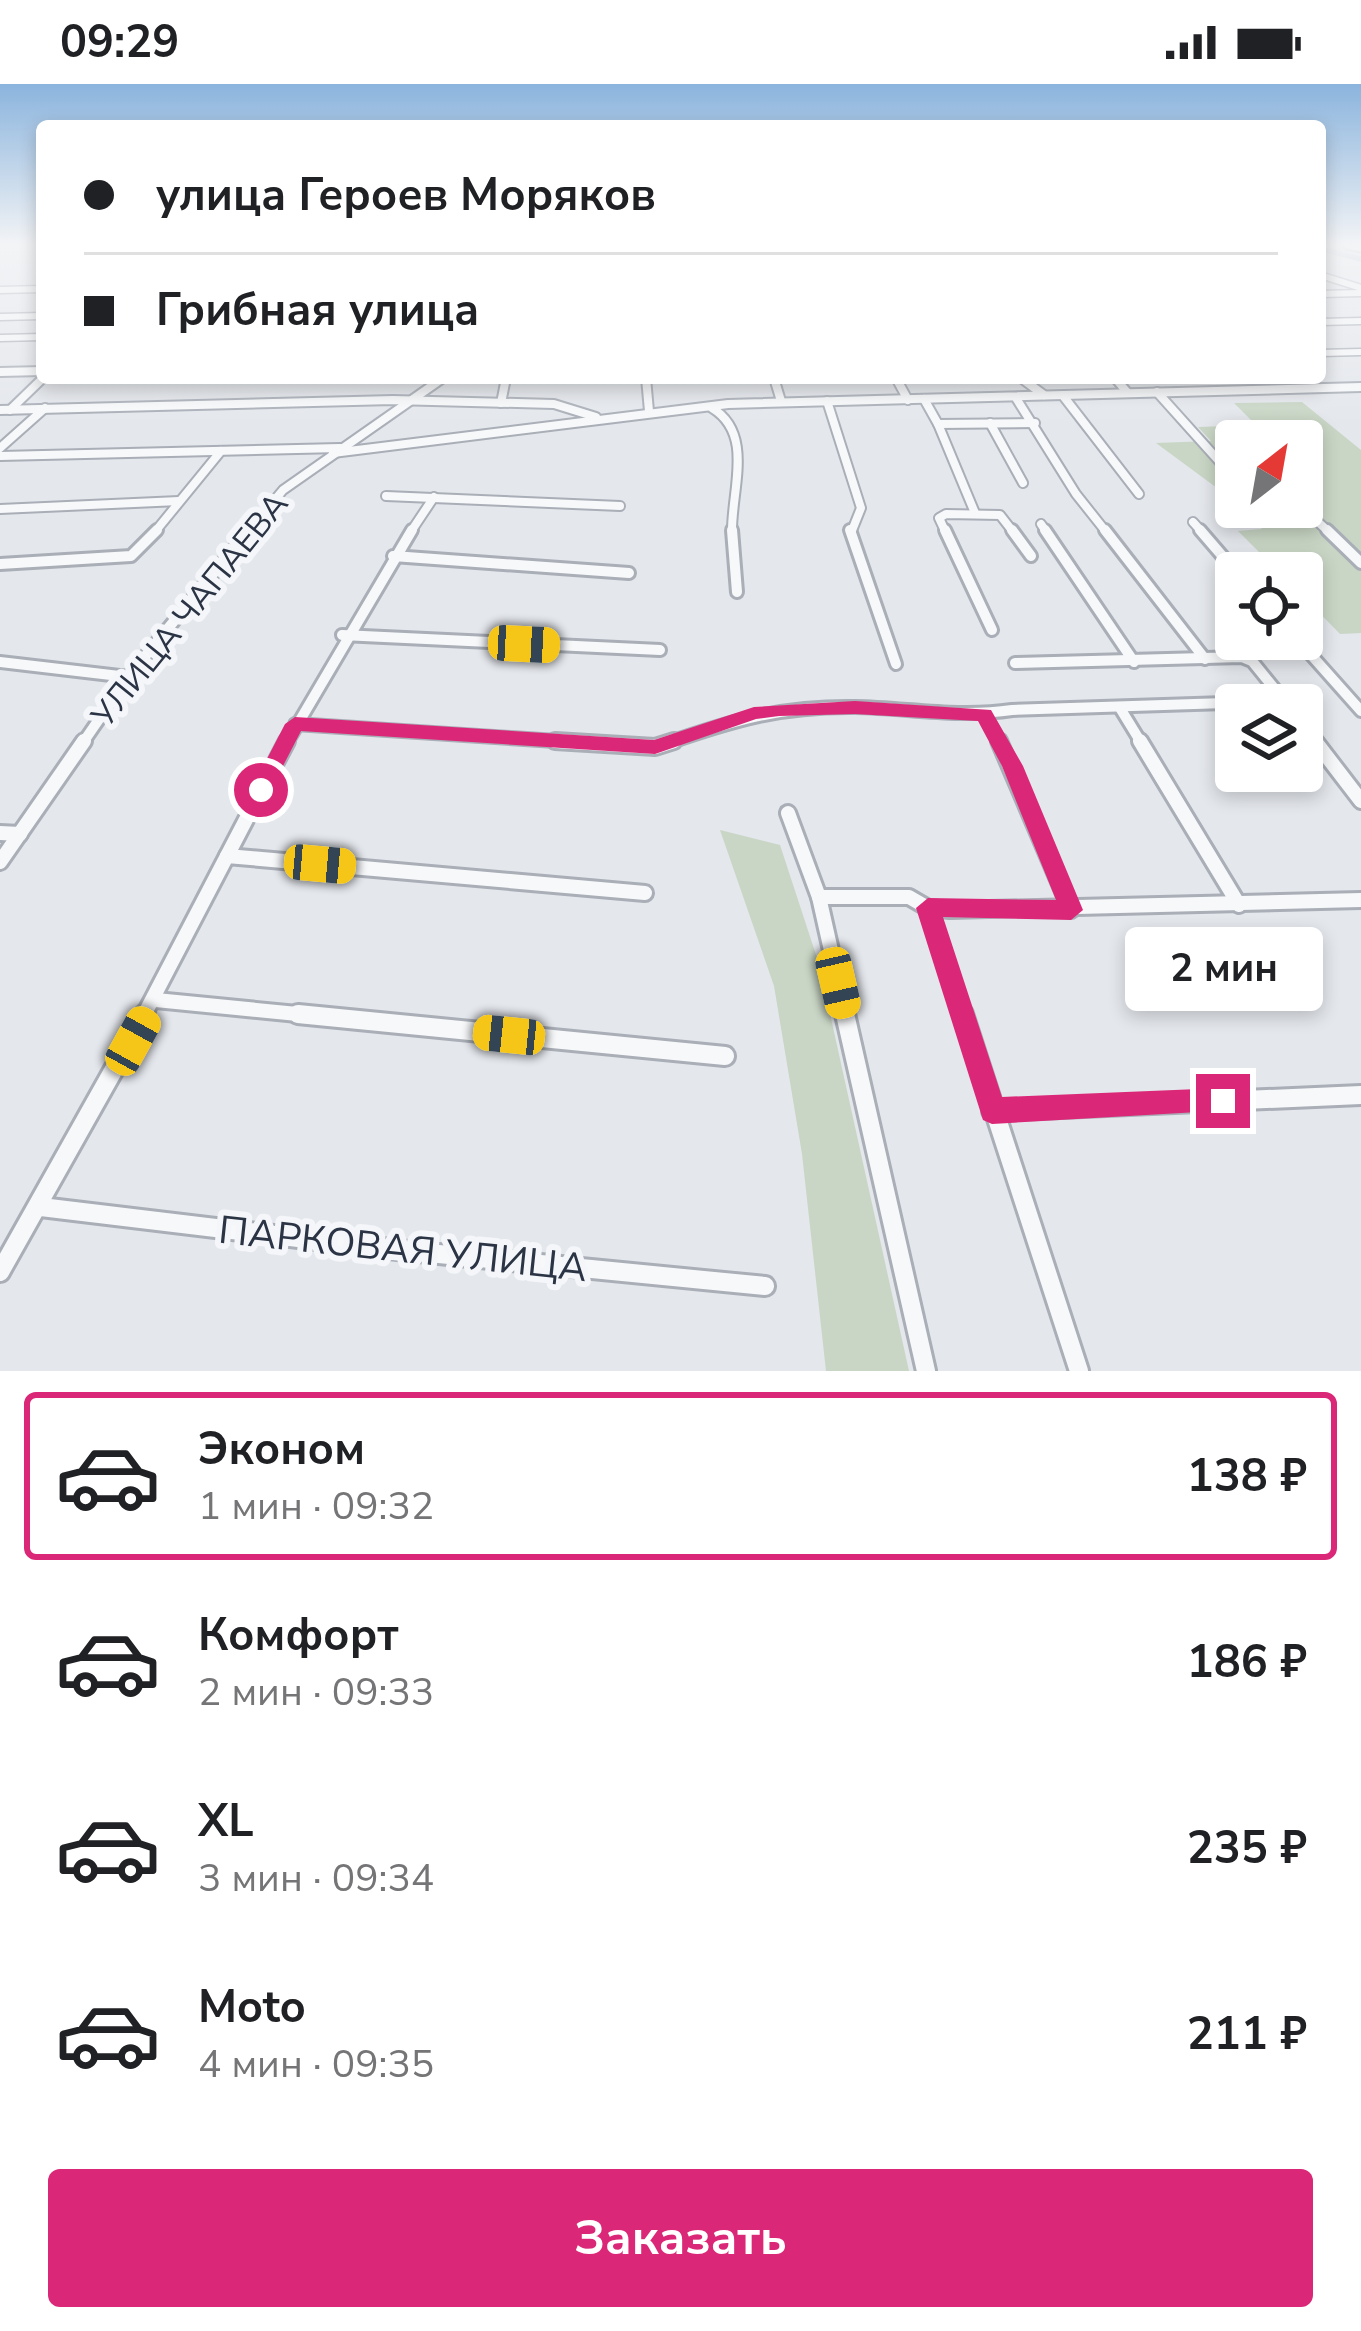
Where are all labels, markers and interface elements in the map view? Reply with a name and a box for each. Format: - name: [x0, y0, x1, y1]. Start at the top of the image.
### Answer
- text: 09:29: [60, 12, 179, 73]
- text: улица Героев Моряков: [156, 165, 656, 226]
- text: Грибная улица: [156, 280, 479, 341]
- north arrow: [1215, 420, 1323, 528]
- map controls: [1215, 420, 1323, 792]
- street label: УЛИЦА ЧАПАЕВА: [81, 483, 299, 737]
- button: locate: [1215, 552, 1323, 660]
- car: [487, 624, 561, 664]
- button: layers: [1215, 684, 1323, 792]
- route start: [234, 763, 288, 817]
- car: [283, 843, 357, 885]
- callout: 2 мин: [1124, 927, 1322, 1011]
- text: 2 мин: [1170, 942, 1278, 995]
- car: [812, 944, 864, 1022]
- car: [100, 1001, 166, 1081]
- car: [471, 1013, 547, 1057]
- route end: [1196, 1074, 1250, 1128]
- street label: ПАРКОВАЯ УЛИЦА: [216, 1204, 590, 1295]
- text: Эконом: [198, 1419, 365, 1480]
- icon: car: [54, 1422, 162, 1530]
- text: 138 ₽: [1187, 1446, 1307, 1507]
- text: 1 мин · 09:32: [198, 1480, 434, 1533]
- text: Комфорт: [198, 1605, 399, 1666]
- icon: car: [54, 1608, 162, 1716]
- text: 186 ₽: [1187, 1632, 1307, 1693]
- text: 2 мин · 09:33: [198, 1666, 434, 1719]
- text: XL: [198, 1791, 254, 1852]
- icon: car: [54, 1794, 162, 1902]
- text: 235 ₽: [1187, 1818, 1307, 1879]
- text: 3 мин · 09:34: [198, 1852, 434, 1905]
- text: Moto: [198, 1977, 306, 2038]
- icon: car: [54, 1980, 162, 2088]
- text: 211 ₽: [1187, 2004, 1307, 2065]
- text: 4 мин · 09:35: [198, 2038, 434, 2091]
- button: Заказать: [48, 2169, 1313, 2307]

